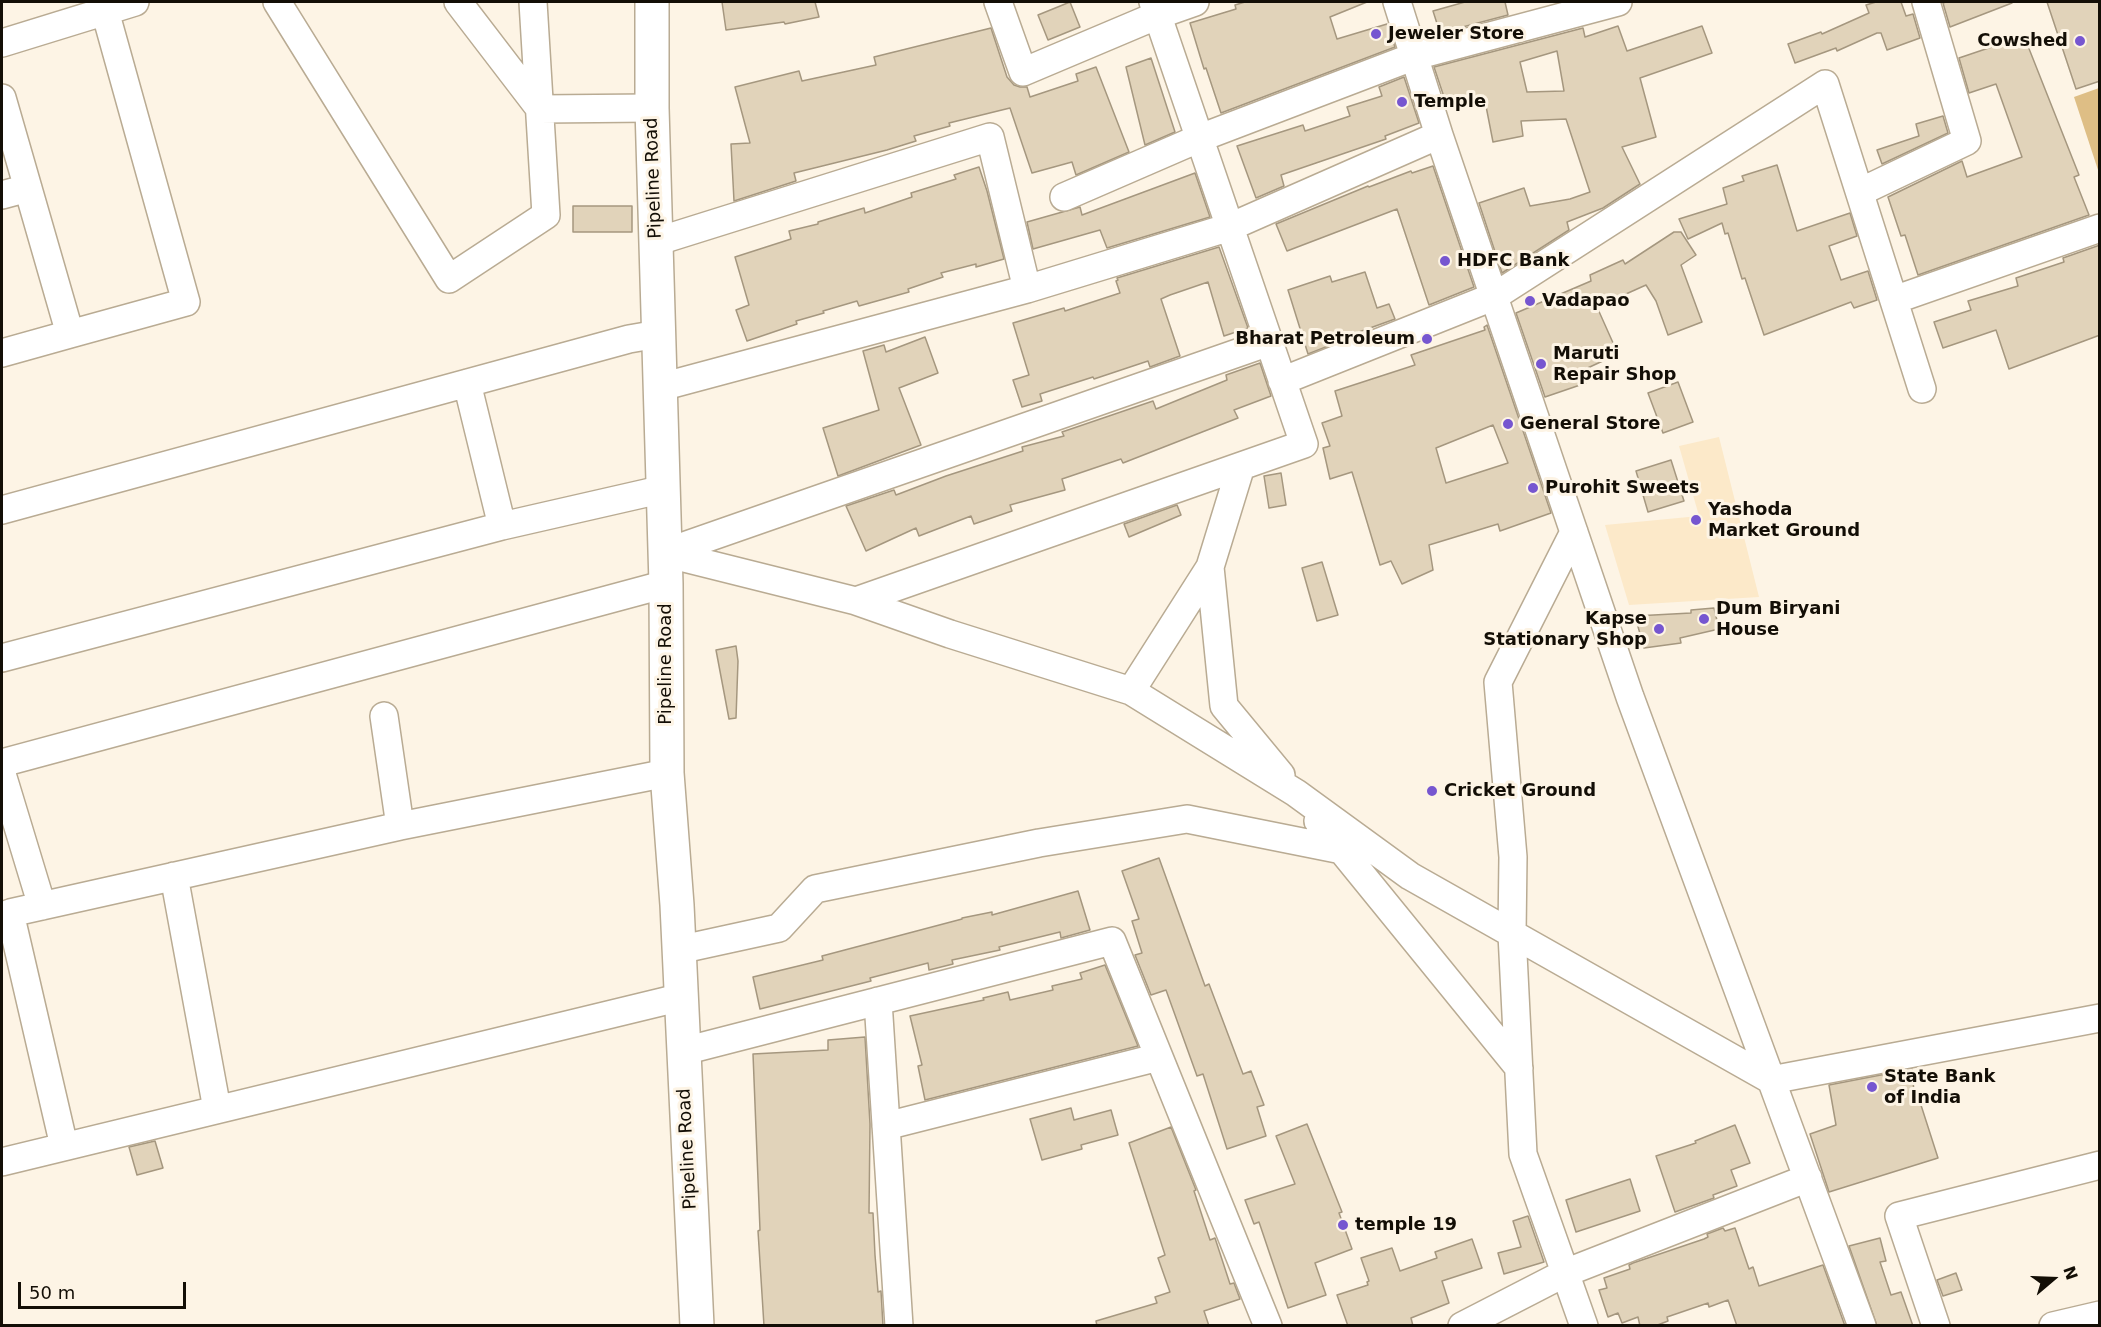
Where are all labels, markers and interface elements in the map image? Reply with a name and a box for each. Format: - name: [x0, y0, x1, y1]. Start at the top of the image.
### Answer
- place label: Jeweler Store: [1388, 23, 1524, 45]
- marker: Jeweler Store: [1369, 27, 1383, 41]
- place label: Cowshed: [1977, 30, 2068, 52]
- marker: Cowshed: [2073, 34, 2087, 48]
- place label: Temple: [1414, 91, 1486, 113]
- marker: Temple: [1395, 95, 1409, 109]
- street label: Pipeline Road: [641, 117, 667, 239]
- place label: HDFC Bank: [1457, 250, 1569, 272]
- marker: HDFC Bank: [1438, 254, 1452, 268]
- place label: Vadapao: [1542, 290, 1630, 312]
- marker: Vadapao: [1523, 294, 1537, 308]
- place label: Bharat Petroleum: [1235, 328, 1415, 350]
- marker: Bharat Petroleum: [1420, 332, 1434, 346]
- place label: Maruti Repair Shop: [1553, 343, 1676, 386]
- marker: Maruti Repair Shop: [1534, 357, 1548, 371]
- place label: General Store: [1520, 413, 1660, 435]
- marker: General Store: [1501, 417, 1515, 431]
- place label: Purohit Sweets: [1545, 477, 1699, 499]
- marker: Purohit Sweets: [1526, 481, 1540, 495]
- place label: Yashoda Market Ground: [1708, 499, 1860, 542]
- marker: Yashoda Market Ground: [1689, 513, 1703, 527]
- place label: Dum Biryani House: [1716, 598, 1840, 640]
- street label: Pipeline Road: [655, 603, 677, 725]
- place label: Kapse Stationary Shop: [1483, 608, 1647, 650]
- marker: Dum Biryani House: [1697, 612, 1711, 626]
- marker: Kapse Stationary Shop: [1652, 622, 1666, 636]
- place label: Cricket Ground: [1444, 780, 1596, 802]
- marker: Cricket Ground: [1425, 784, 1439, 798]
- place label: State Bank of India: [1884, 1066, 1995, 1108]
- marker: State Bank of India: [1865, 1080, 1879, 1094]
- street label: Pipeline Road: [674, 1088, 702, 1210]
- place label: temple 19: [1355, 1214, 1457, 1236]
- marker: temple 19: [1336, 1218, 1350, 1232]
- north arrow: [2023, 1249, 2083, 1309]
- text: N: [2059, 1264, 2082, 1282]
- scale bar: [21, 1270, 189, 1308]
- text: 50 m: [29, 1282, 75, 1303]

